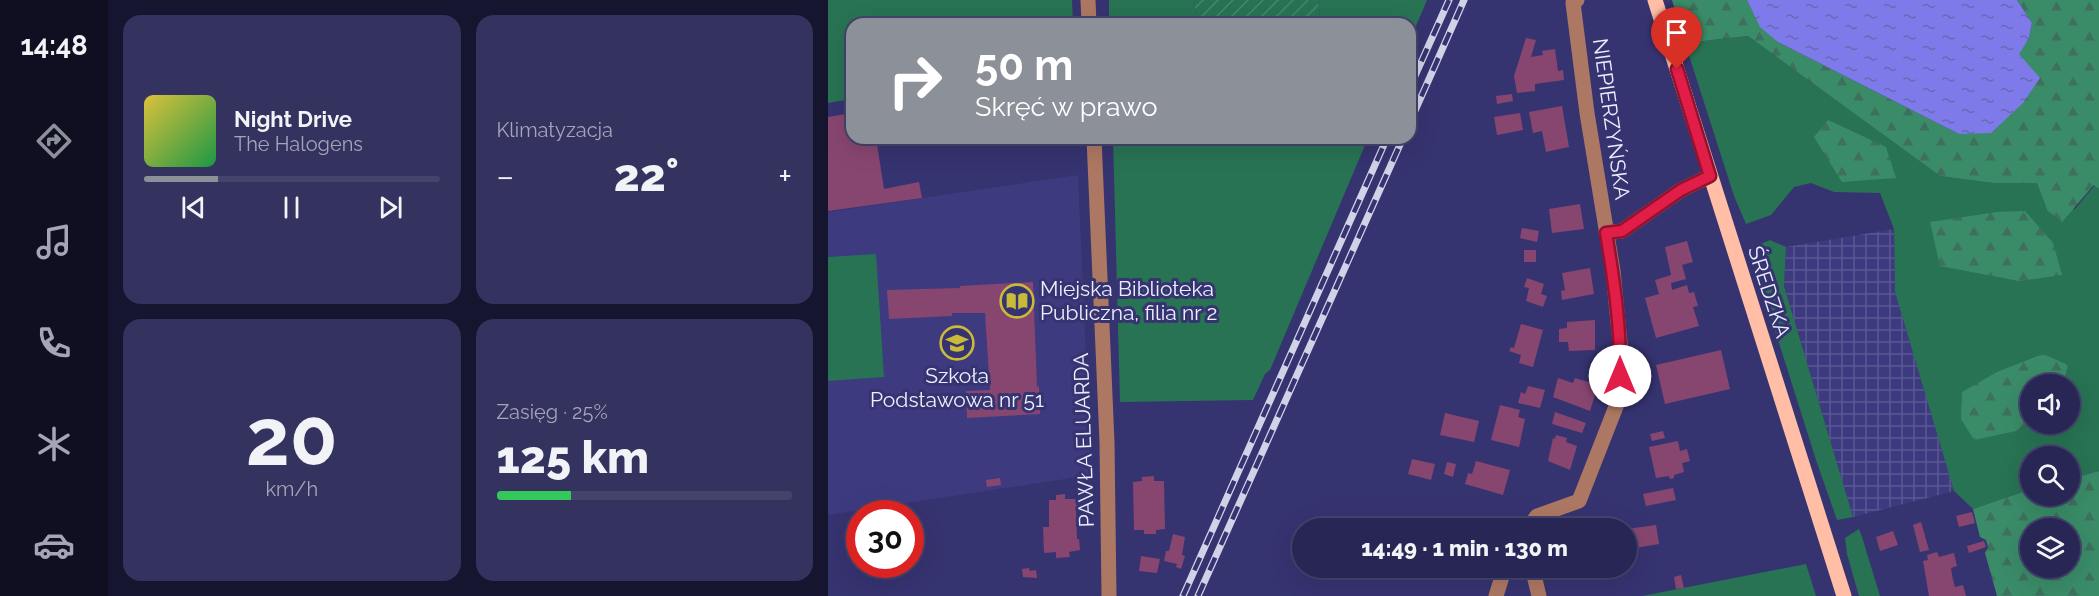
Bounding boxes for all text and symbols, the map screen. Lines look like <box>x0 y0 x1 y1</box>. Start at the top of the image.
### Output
pin <box>1651 7 1702 69</box>
icon: arrive <box>1660 16 1693 49</box>
text: 14:48 <box>20 30 88 61</box>
street label: NIEPIERZYŃSKA <box>1588 37 1635 201</box>
text: 50 m <box>975 41 1073 90</box>
icon: right <box>876 42 954 120</box>
text: Skręć w prawo <box>975 91 1158 122</box>
text: Night Drive <box>234 106 352 132</box>
text: Klimatyzacja <box>497 118 613 142</box>
icon: directions <box>33 120 75 162</box>
text: The Halogens <box>234 132 363 156</box>
text: 22° <box>614 149 679 202</box>
text: − <box>497 157 514 196</box>
text: + <box>778 157 792 196</box>
icon: previous <box>177 191 210 224</box>
icon: pause <box>275 191 308 224</box>
icon: next <box>374 191 407 224</box>
icon: music <box>33 221 75 263</box>
street label: ŚREDZKA <box>1743 243 1796 341</box>
place label: Miejska Biblioteka Publiczna, filia nr 2 <box>1040 276 1218 325</box>
library icon: Miejska Biblioteka Publiczna, filia nr 2 <box>999 283 1035 319</box>
icon: phone <box>33 322 75 364</box>
school or university icon: Szkoła Podstawowa nr 51 <box>939 325 975 361</box>
position arrow <box>1588 344 1652 408</box>
street label: PAWŁA ELUARDA <box>1068 352 1099 528</box>
place label: Szkoła Podstawowa nr 51 <box>870 363 1044 412</box>
map controls <box>2020 374 2080 578</box>
button: sound <box>2020 374 2080 434</box>
text: 20 <box>246 392 338 483</box>
text: Zasięg · 25% <box>497 400 608 424</box>
icon: climate <box>33 423 75 465</box>
text: 125 km <box>497 431 649 484</box>
button: search <box>2020 446 2080 506</box>
text: km/h <box>265 477 318 501</box>
speed limit sign: 30 <box>846 500 924 578</box>
button: layers <box>2020 518 2080 578</box>
icon: car <box>33 524 75 566</box>
text: 14:49 · 1 min · 130 m <box>1361 535 1568 561</box>

